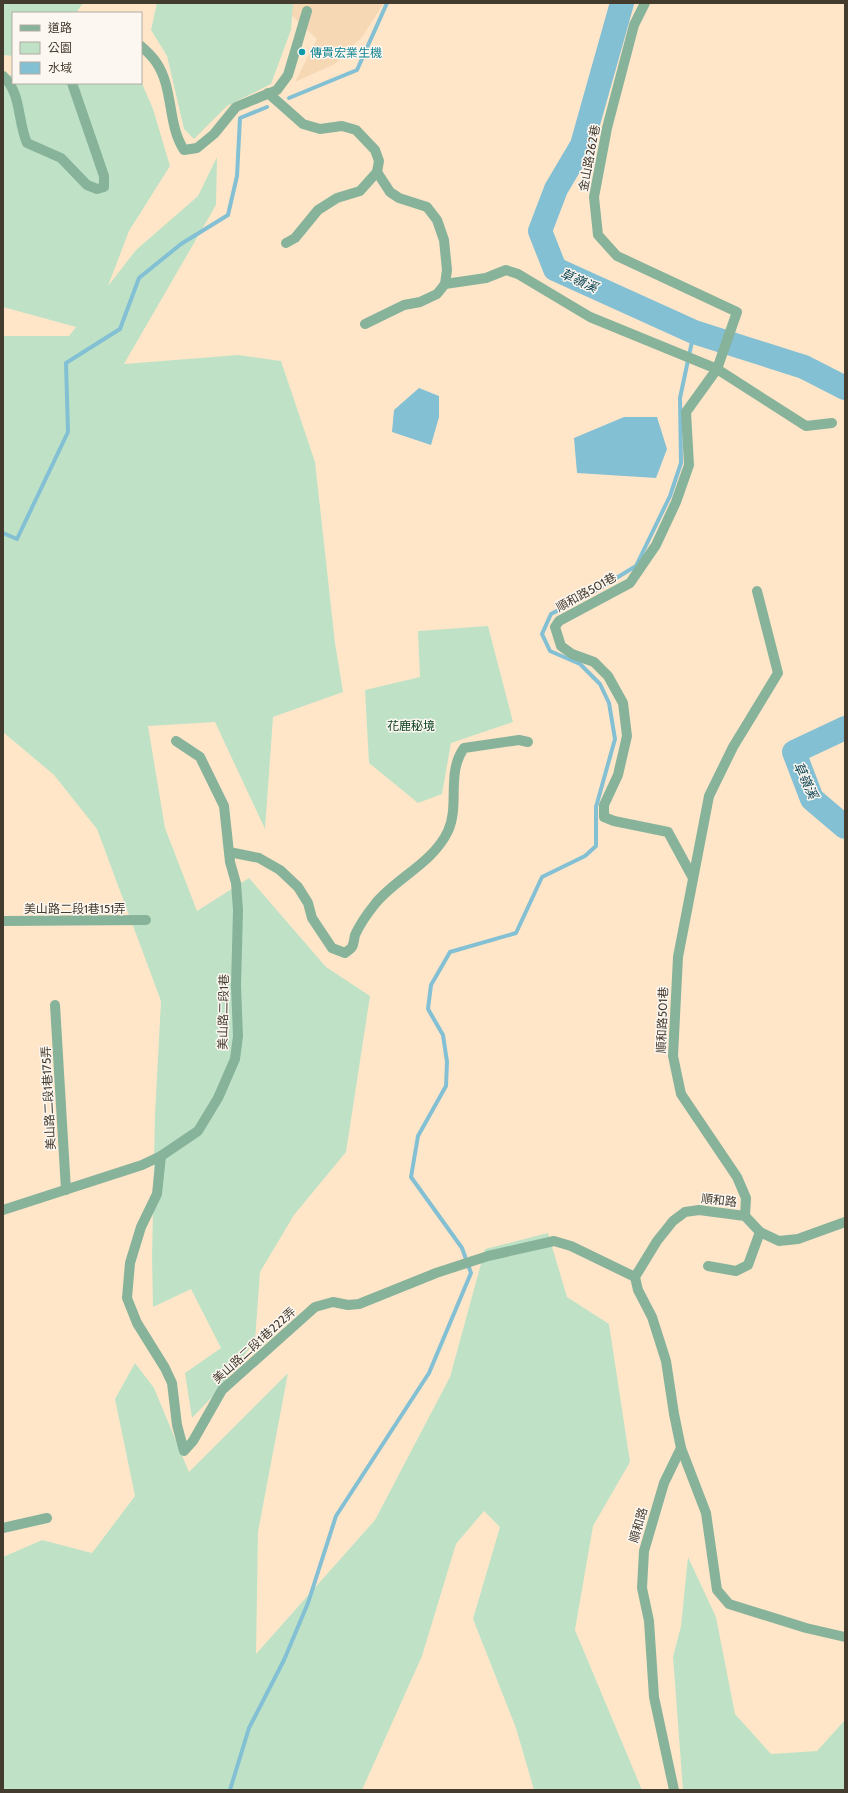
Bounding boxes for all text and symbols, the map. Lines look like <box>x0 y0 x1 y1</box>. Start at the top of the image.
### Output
legend <box>12 12 142 84</box>
text: 道路 <box>48 20 72 35</box>
text: 公園 <box>48 40 72 55</box>
place label: 傳貴宏業生機 <box>310 45 382 60</box>
marker: 傳貴宏業生機 <box>297 47 307 57</box>
text: 水域 <box>48 60 72 75</box>
street label: 金山路262巷 <box>575 123 603 193</box>
water label: 草嶺溪 <box>558 265 602 296</box>
street label: 順和路501巷 <box>553 569 619 615</box>
park label: 花鹿秘境 <box>387 718 435 733</box>
water label: 草嶺溪 <box>791 759 822 803</box>
street label: 美山路二段1巷151弄 <box>24 901 126 916</box>
street label: 美山路二段1巷 <box>215 974 231 1050</box>
street label: 順和路501巷 <box>653 986 671 1054</box>
street label: 美山路二段1巷175弄 <box>38 1045 58 1151</box>
street label: 順和路 <box>700 1191 738 1209</box>
street label: 美山路二段1巷222弄 <box>209 1304 299 1386</box>
street label: 順和路 <box>626 1506 650 1544</box>

